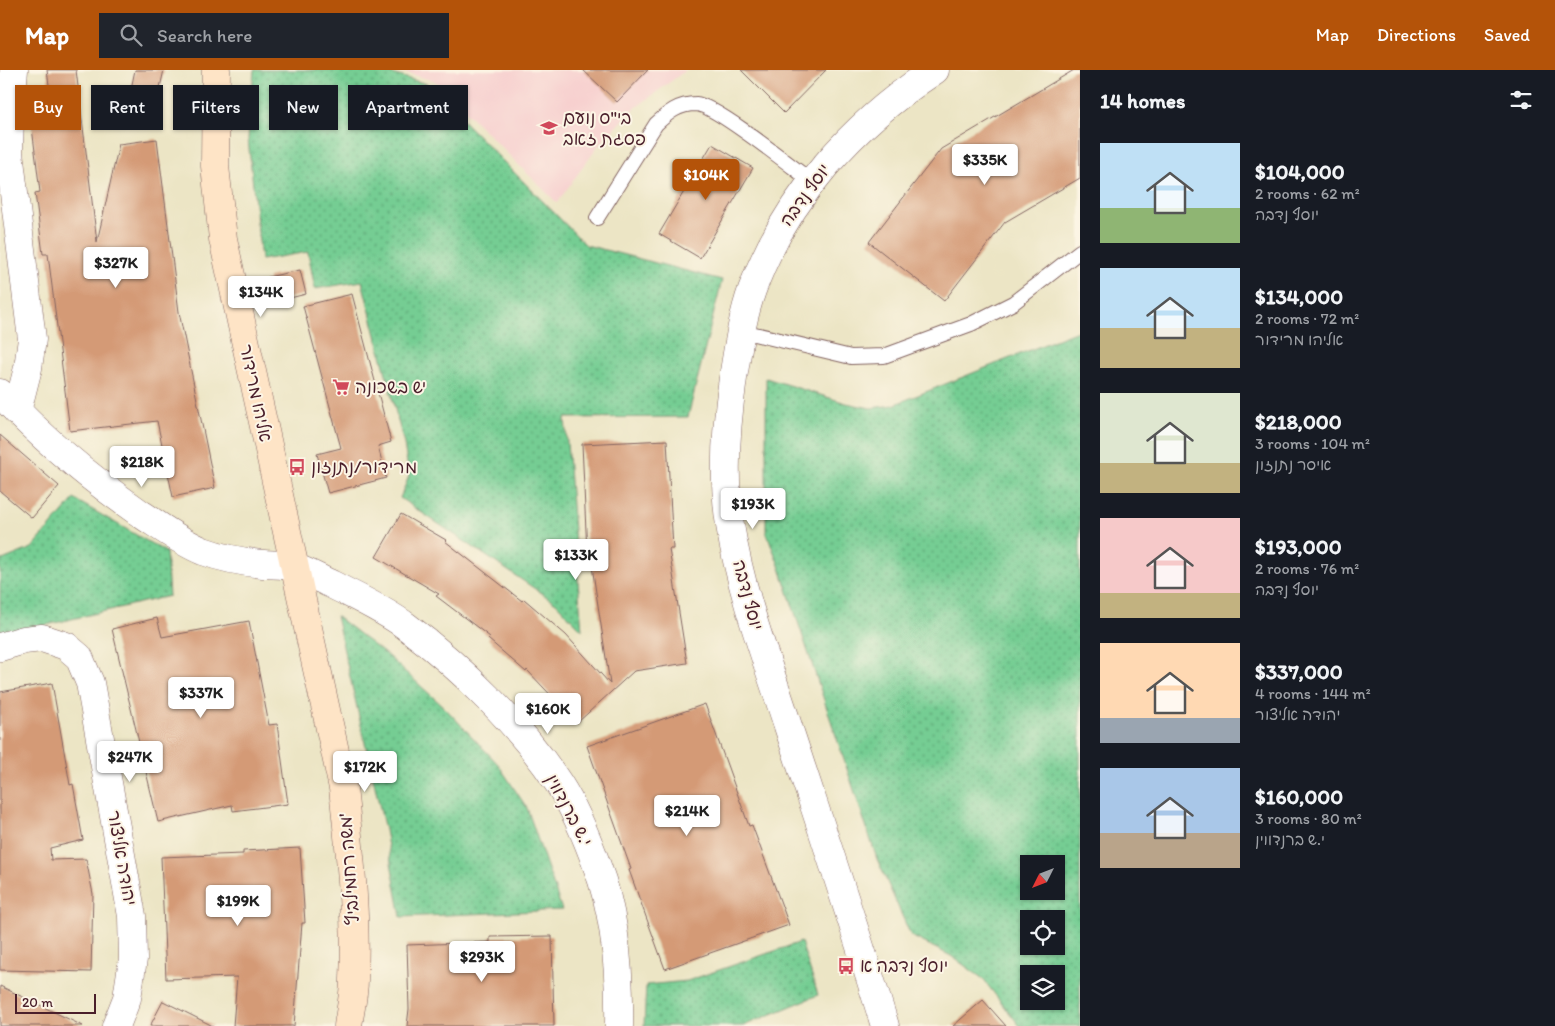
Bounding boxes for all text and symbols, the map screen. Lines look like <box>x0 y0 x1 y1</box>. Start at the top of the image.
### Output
search box <box>99 13 449 58</box>
text: Map <box>25 21 69 50</box>
icon: search <box>117 21 145 49</box>
text: Search here <box>157 24 252 47</box>
text: Map <box>1316 24 1349 46</box>
text: Directions <box>1377 24 1456 46</box>
text: Saved <box>1484 24 1530 46</box>
chip: Buy <box>15 85 81 130</box>
chip: Rent <box>91 85 163 130</box>
chip: Filters <box>173 85 259 130</box>
chip: New <box>269 85 338 130</box>
chip: Apartment <box>348 85 468 130</box>
icon: filters <box>1507 86 1535 114</box>
text: 14 homes <box>1100 88 1185 113</box>
place label: בי"ס נועם פסגת זאב <box>563 107 646 150</box>
school or university icon: בי"ס נועם פסגת זאב <box>539 118 559 138</box>
pin: $335K <box>950 144 1020 186</box>
text: $335K <box>963 150 1007 169</box>
pin: $104K <box>671 158 741 201</box>
street label: יוסף נדבה <box>775 159 835 231</box>
text: $104,000 <box>1255 159 1345 184</box>
icon: home <box>1140 163 1200 223</box>
text: $104K <box>683 165 729 184</box>
text: 2 rooms · 62 m² <box>1255 184 1360 203</box>
text: יוסף נדבה <box>1255 205 1319 224</box>
pin: $327K <box>81 246 151 289</box>
text: $327K <box>94 253 138 272</box>
pin: $134K <box>226 276 296 318</box>
text: $134K <box>239 282 283 301</box>
text: $134,000 <box>1255 284 1343 309</box>
icon: home <box>1140 288 1200 348</box>
text: 2 rooms · 72 m² <box>1255 309 1359 328</box>
text: אליהו מרידור <box>1255 330 1343 349</box>
street label: אליהו מרידור <box>235 342 277 444</box>
place label: יש בשכונה <box>355 376 426 398</box>
supermarket icon: יש בשכונה <box>331 377 351 397</box>
text: $218,000 <box>1255 409 1342 434</box>
icon: home <box>1140 413 1200 473</box>
text: 3 rooms · 104 m² <box>1255 434 1370 453</box>
pin: $218K <box>107 446 177 488</box>
text: $218K <box>121 452 163 471</box>
text: איסר נתנזון <box>1255 455 1332 474</box>
place label: מרידור/נתנזון <box>311 456 417 478</box>
bus stop icon: מרידור/נתנזון <box>287 457 307 477</box>
pin: $193K <box>718 488 788 530</box>
text: $193K <box>732 494 774 513</box>
text: $193,000 <box>1255 534 1342 559</box>
pin: $133K <box>541 538 611 581</box>
icon: home <box>1140 538 1200 598</box>
text: $133K <box>554 545 598 564</box>
street label: יוסף נדבה <box>728 557 768 633</box>
text: 2 rooms · 76 m² <box>1255 559 1359 578</box>
text: יוסף נדבה <box>1255 580 1319 599</box>
text: $337,000 <box>1255 659 1343 684</box>
icon: home <box>1140 663 1200 723</box>
pin: $337K <box>166 676 236 719</box>
text: $337K <box>179 683 223 702</box>
text: 4 rooms · 144 m² <box>1255 684 1371 703</box>
pin: $160K <box>513 692 583 735</box>
text: $160K <box>526 699 570 718</box>
text: יהודה אליצור <box>1255 705 1340 724</box>
pin: $247K <box>95 740 165 783</box>
text: $247K <box>108 747 152 766</box>
pin: $172K <box>330 750 400 793</box>
text: $172K <box>344 757 386 776</box>
street label: י.ש ברנדווין <box>541 770 597 850</box>
text: $160,000 <box>1255 784 1343 809</box>
icon: home <box>1140 788 1200 848</box>
pin: $214K <box>652 794 722 837</box>
text: $214K <box>665 801 709 820</box>
street label: יהודה אליצור <box>103 809 141 907</box>
text: 3 rooms · 80 m² <box>1255 809 1362 828</box>
street label: משה רחמילביץ' <box>334 813 364 925</box>
text: י.ש ברנדווין <box>1255 830 1325 849</box>
north arrow <box>1020 855 1065 900</box>
map controls <box>1020 855 1065 1010</box>
pin: $199K <box>203 884 273 927</box>
text: $199K <box>217 891 259 910</box>
button: locate <box>1020 910 1065 955</box>
pin: $293K <box>447 940 517 983</box>
text: $293K <box>460 947 504 966</box>
place label: יוסף נדבה א <box>860 955 948 977</box>
bus stop icon: יוסף נדבה א <box>836 956 856 976</box>
button: layers <box>1020 965 1065 1010</box>
scale bar <box>15 991 96 1014</box>
text: 20 m <box>22 994 53 1011</box>

